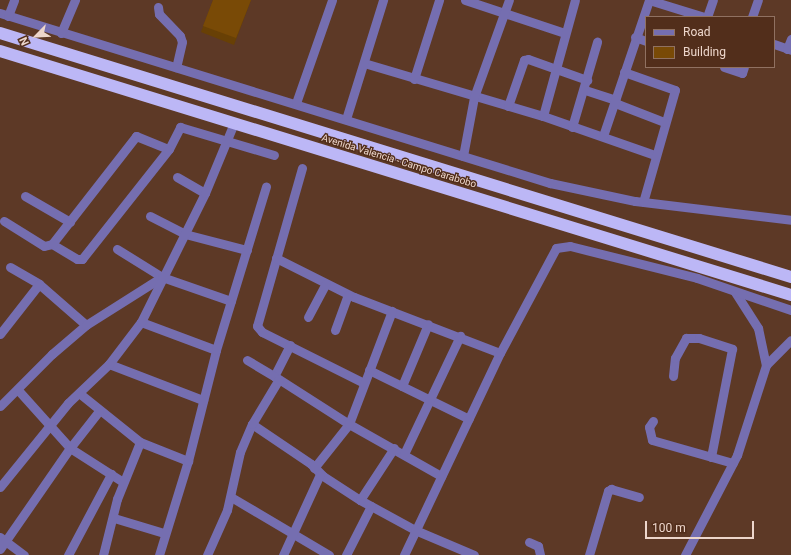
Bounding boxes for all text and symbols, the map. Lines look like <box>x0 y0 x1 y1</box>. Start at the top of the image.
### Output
north arrow <box>16 16 56 56</box>
legend <box>645 16 775 68</box>
text: Road <box>683 25 711 39</box>
text: N <box>17 35 32 47</box>
text: Building <box>683 45 726 59</box>
street label: Avenida Valencia - Campo Carabobo <box>320 132 478 190</box>
scale bar <box>647 513 756 539</box>
text: 100 m <box>652 521 686 535</box>

